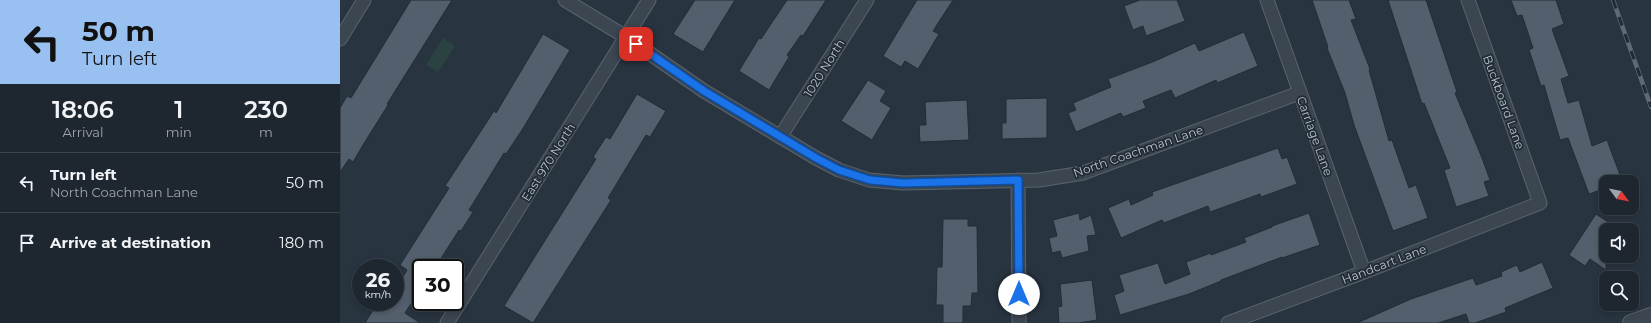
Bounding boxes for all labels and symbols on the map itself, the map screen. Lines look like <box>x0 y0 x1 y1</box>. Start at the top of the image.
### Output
pin <box>619 27 653 61</box>
street label: 1020 North <box>800 36 848 100</box>
street label: Buckboard Lane <box>1480 53 1528 151</box>
street label: Carriage Lane <box>1294 94 1336 178</box>
street label: East 970 North <box>518 120 578 204</box>
street label: North Coachman Lane <box>1071 122 1205 180</box>
north arrow <box>1599 175 1639 215</box>
street label: Handcart Lane <box>1340 241 1428 287</box>
speed limit sign: 30 <box>412 259 464 311</box>
position arrow <box>998 273 1040 315</box>

